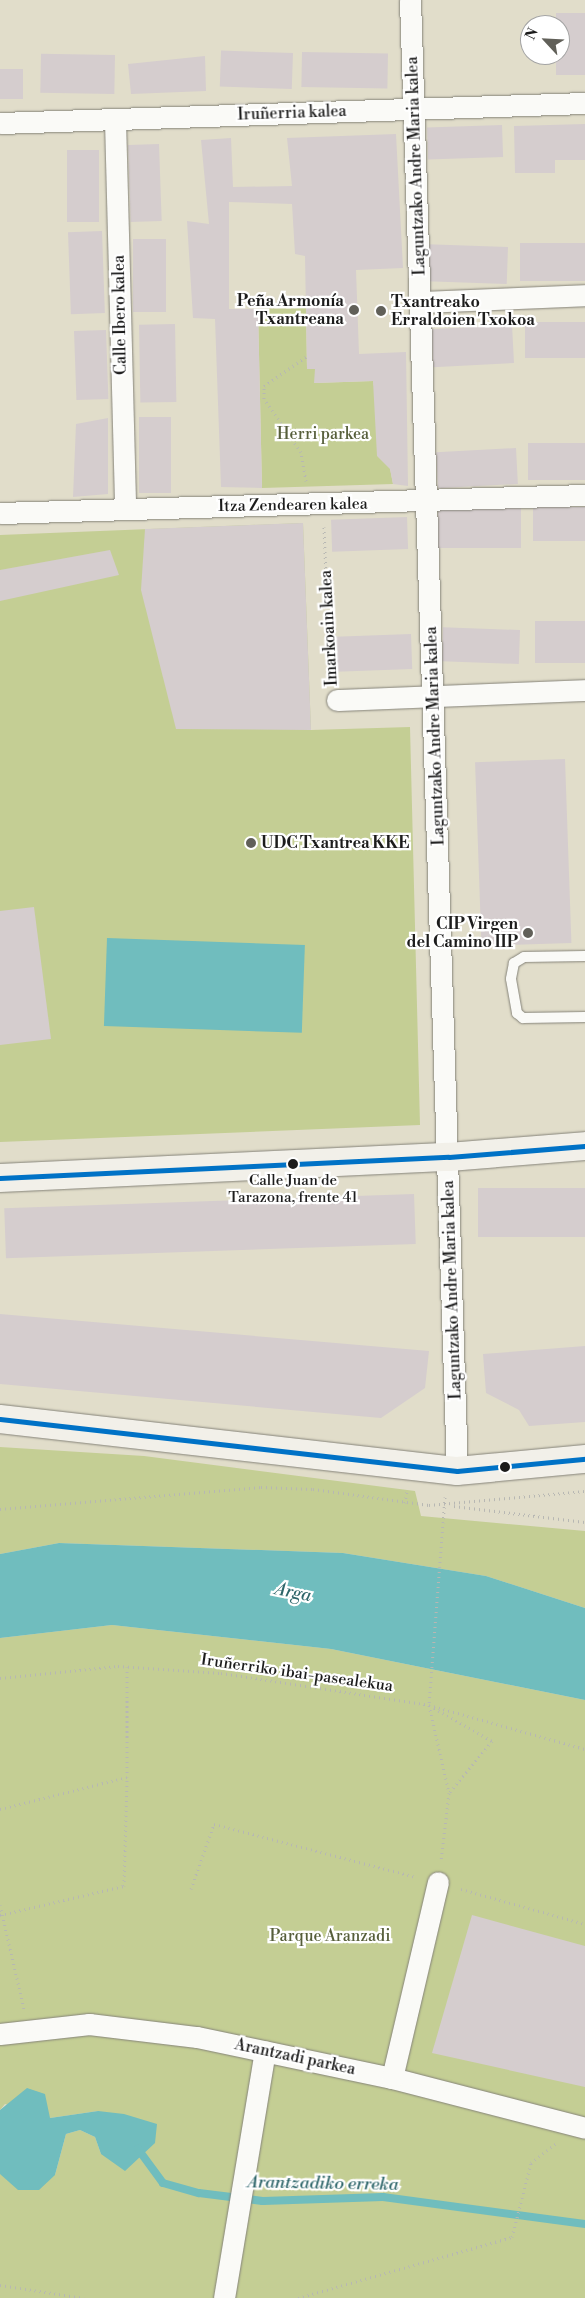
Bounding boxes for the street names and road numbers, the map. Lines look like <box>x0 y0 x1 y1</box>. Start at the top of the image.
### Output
street label: Laguntzako Andre Maria kalea <box>403 56 429 276</box>
street label: Iruñerria kalea <box>237 102 347 124</box>
street label: Calle Ibero kalea <box>109 255 131 375</box>
street label: Itza Zendearen kalea <box>218 494 368 516</box>
street label: Imarkoain kalea <box>316 570 342 686</box>
street label: Laguntzako Andre Maria kalea <box>422 626 448 846</box>
street label: Laguntzako Andre Maria kalea <box>439 1180 465 1400</box>
street label: Iruñerriko ibai-pasealekua <box>200 1650 394 1696</box>
street label: Arantzadi parkea <box>233 2035 357 2079</box>

